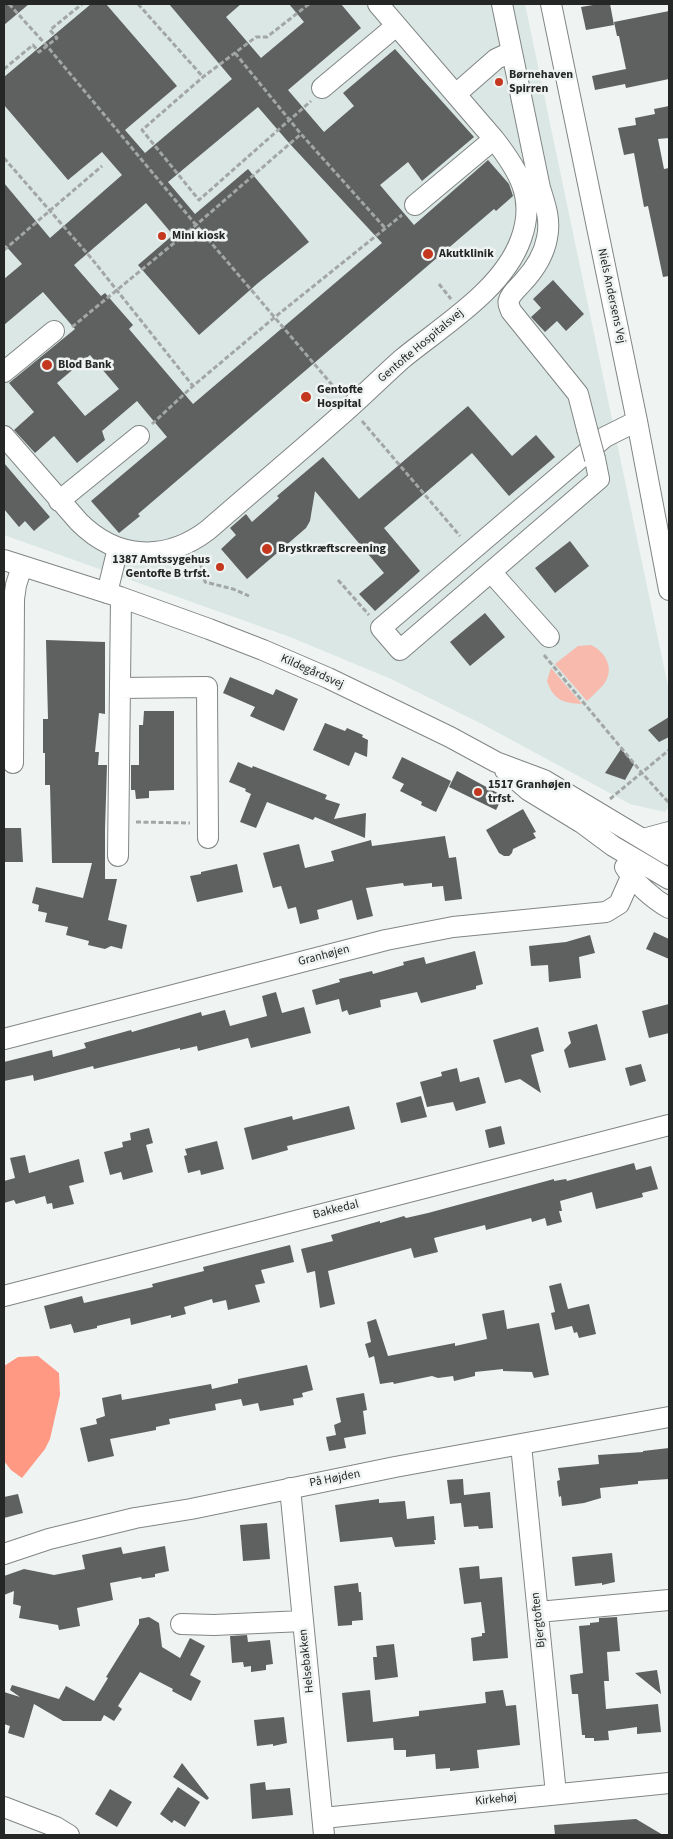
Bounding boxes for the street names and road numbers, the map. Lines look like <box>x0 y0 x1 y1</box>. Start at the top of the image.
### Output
street label: Niels Andersens Vej <box>594 247 628 345</box>
street label: Gentofte Hospitalsvej <box>375 306 467 386</box>
street label: Kildegårdsvej <box>278 652 346 692</box>
street label: Granhøjen <box>297 942 351 970</box>
street label: Bakkedal <box>312 1197 360 1223</box>
street label: På Højden <box>308 1467 362 1491</box>
street label: Bjergtoften <box>529 1591 549 1649</box>
street label: Helsebakken <box>296 1628 318 1694</box>
street label: Kirkehøj <box>474 1791 518 1809</box>

